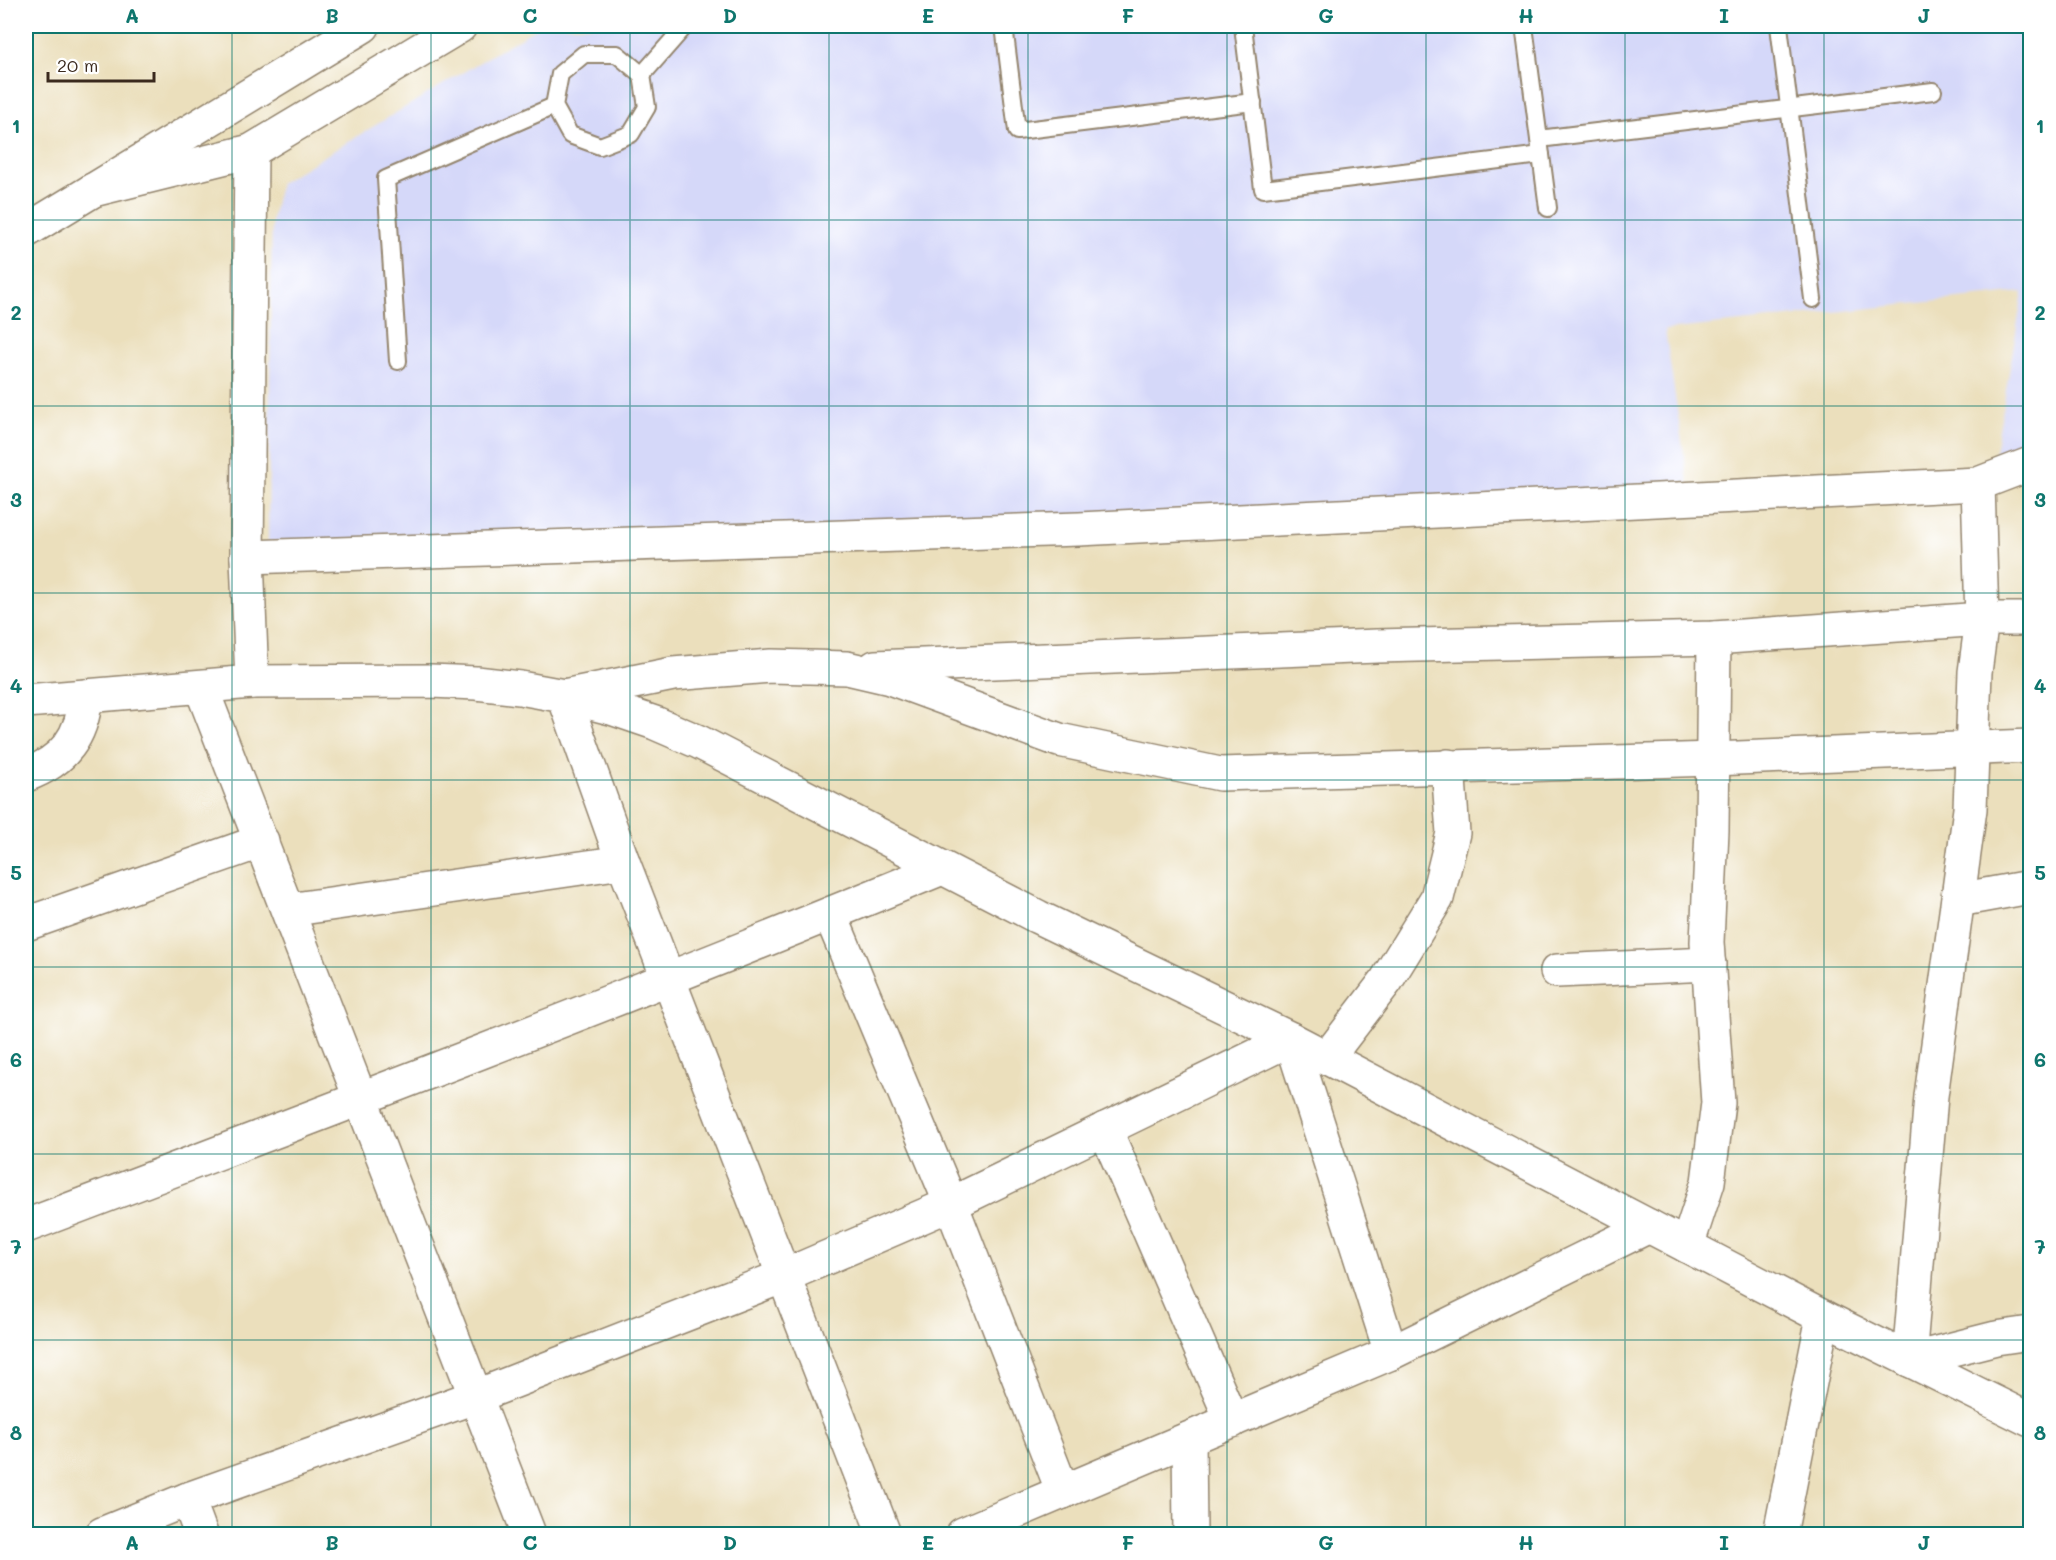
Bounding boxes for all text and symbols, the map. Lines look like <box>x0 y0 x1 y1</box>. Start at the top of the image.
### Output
text: A <box>125 2 139 28</box>
text: B <box>325 2 339 28</box>
text: C <box>523 2 538 28</box>
text: D <box>723 2 737 28</box>
text: E <box>922 2 934 28</box>
text: F <box>1122 2 1135 28</box>
text: G <box>1318 2 1334 28</box>
text: H <box>1518 2 1534 28</box>
text: I <box>1719 2 1729 28</box>
text: J <box>1917 2 1931 28</box>
scale bar <box>48 45 154 83</box>
text: 20 m <box>57 53 98 77</box>
text: 1 <box>12 112 20 138</box>
text: 1 <box>2036 112 2044 138</box>
text: 2 <box>10 299 22 325</box>
text: 2 <box>2034 299 2046 325</box>
text: 3 <box>10 486 22 512</box>
text: 3 <box>2034 486 2046 512</box>
text: 4 <box>10 672 23 698</box>
text: 4 <box>2034 672 2047 698</box>
text: 5 <box>10 859 22 885</box>
text: 5 <box>2034 859 2046 885</box>
text: 6 <box>10 1046 22 1072</box>
text: 6 <box>2034 1046 2046 1072</box>
text: 7 <box>10 1233 22 1259</box>
text: 7 <box>2034 1233 2046 1259</box>
text: 8 <box>10 1419 22 1445</box>
text: 8 <box>2034 1419 2046 1445</box>
text: A <box>125 1529 139 1555</box>
text: B <box>325 1529 339 1555</box>
text: C <box>523 1529 538 1555</box>
text: D <box>723 1529 737 1555</box>
text: E <box>922 1529 934 1555</box>
text: F <box>1122 1529 1135 1555</box>
text: G <box>1318 1529 1334 1555</box>
text: H <box>1518 1529 1534 1555</box>
text: I <box>1719 1529 1729 1555</box>
text: J <box>1917 1529 1931 1555</box>

